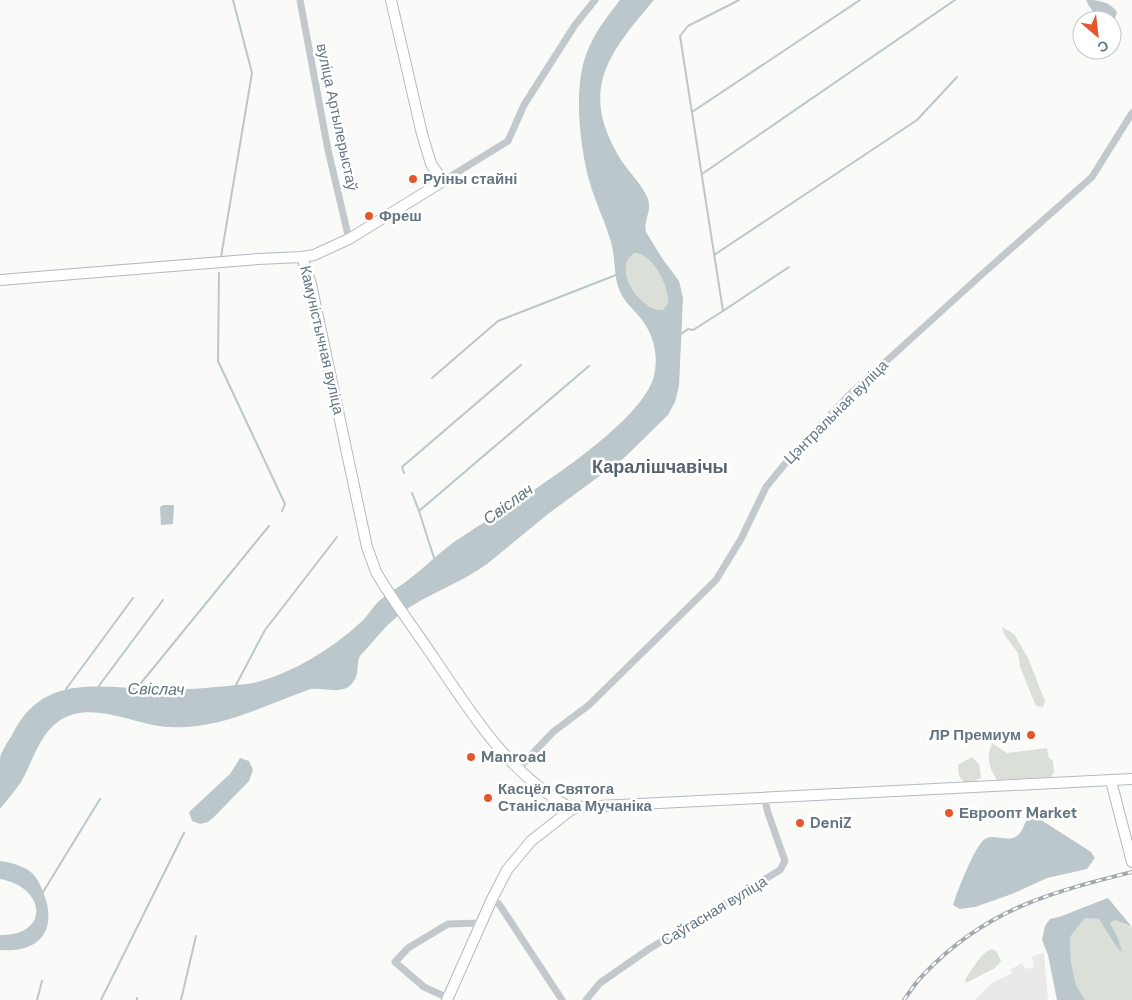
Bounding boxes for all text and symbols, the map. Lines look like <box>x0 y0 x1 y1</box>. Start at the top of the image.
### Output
north arrow <box>1072 10 1122 60</box>
text: С <box>1094 36 1112 57</box>
street label: вуліца Артылерыстаў <box>312 42 362 193</box>
place label: Руіны стайні <box>423 169 517 189</box>
marker: Руіны стайні <box>407 173 419 185</box>
place label: Фреш <box>379 206 422 226</box>
marker: Фреш <box>363 210 375 222</box>
street label: Камуністычная вуліца <box>295 264 349 417</box>
street label: Цэнтральная вуліца <box>780 355 893 468</box>
district label: Каралішчавічы <box>592 455 728 479</box>
water label: Свіслач <box>479 479 537 529</box>
water label: Свіслач <box>128 678 184 700</box>
place label: ЛР Премиум <box>929 725 1021 745</box>
marker: ЛР Премиум <box>1025 729 1037 741</box>
place label: Manroad <box>481 747 546 767</box>
marker: Manroad <box>465 751 477 763</box>
place label: Касцёл Святога Станіслава Мучаніка <box>498 779 652 816</box>
marker: Касцёл Святога Станіслава Мучаніка <box>482 792 494 804</box>
place label: Евроопт Market <box>959 803 1077 823</box>
marker: Евроопт Market <box>943 807 955 819</box>
place label: DeniZ <box>810 813 852 833</box>
marker: DeniZ <box>794 817 806 829</box>
street label: Саўгасная вуліца <box>657 871 771 951</box>

